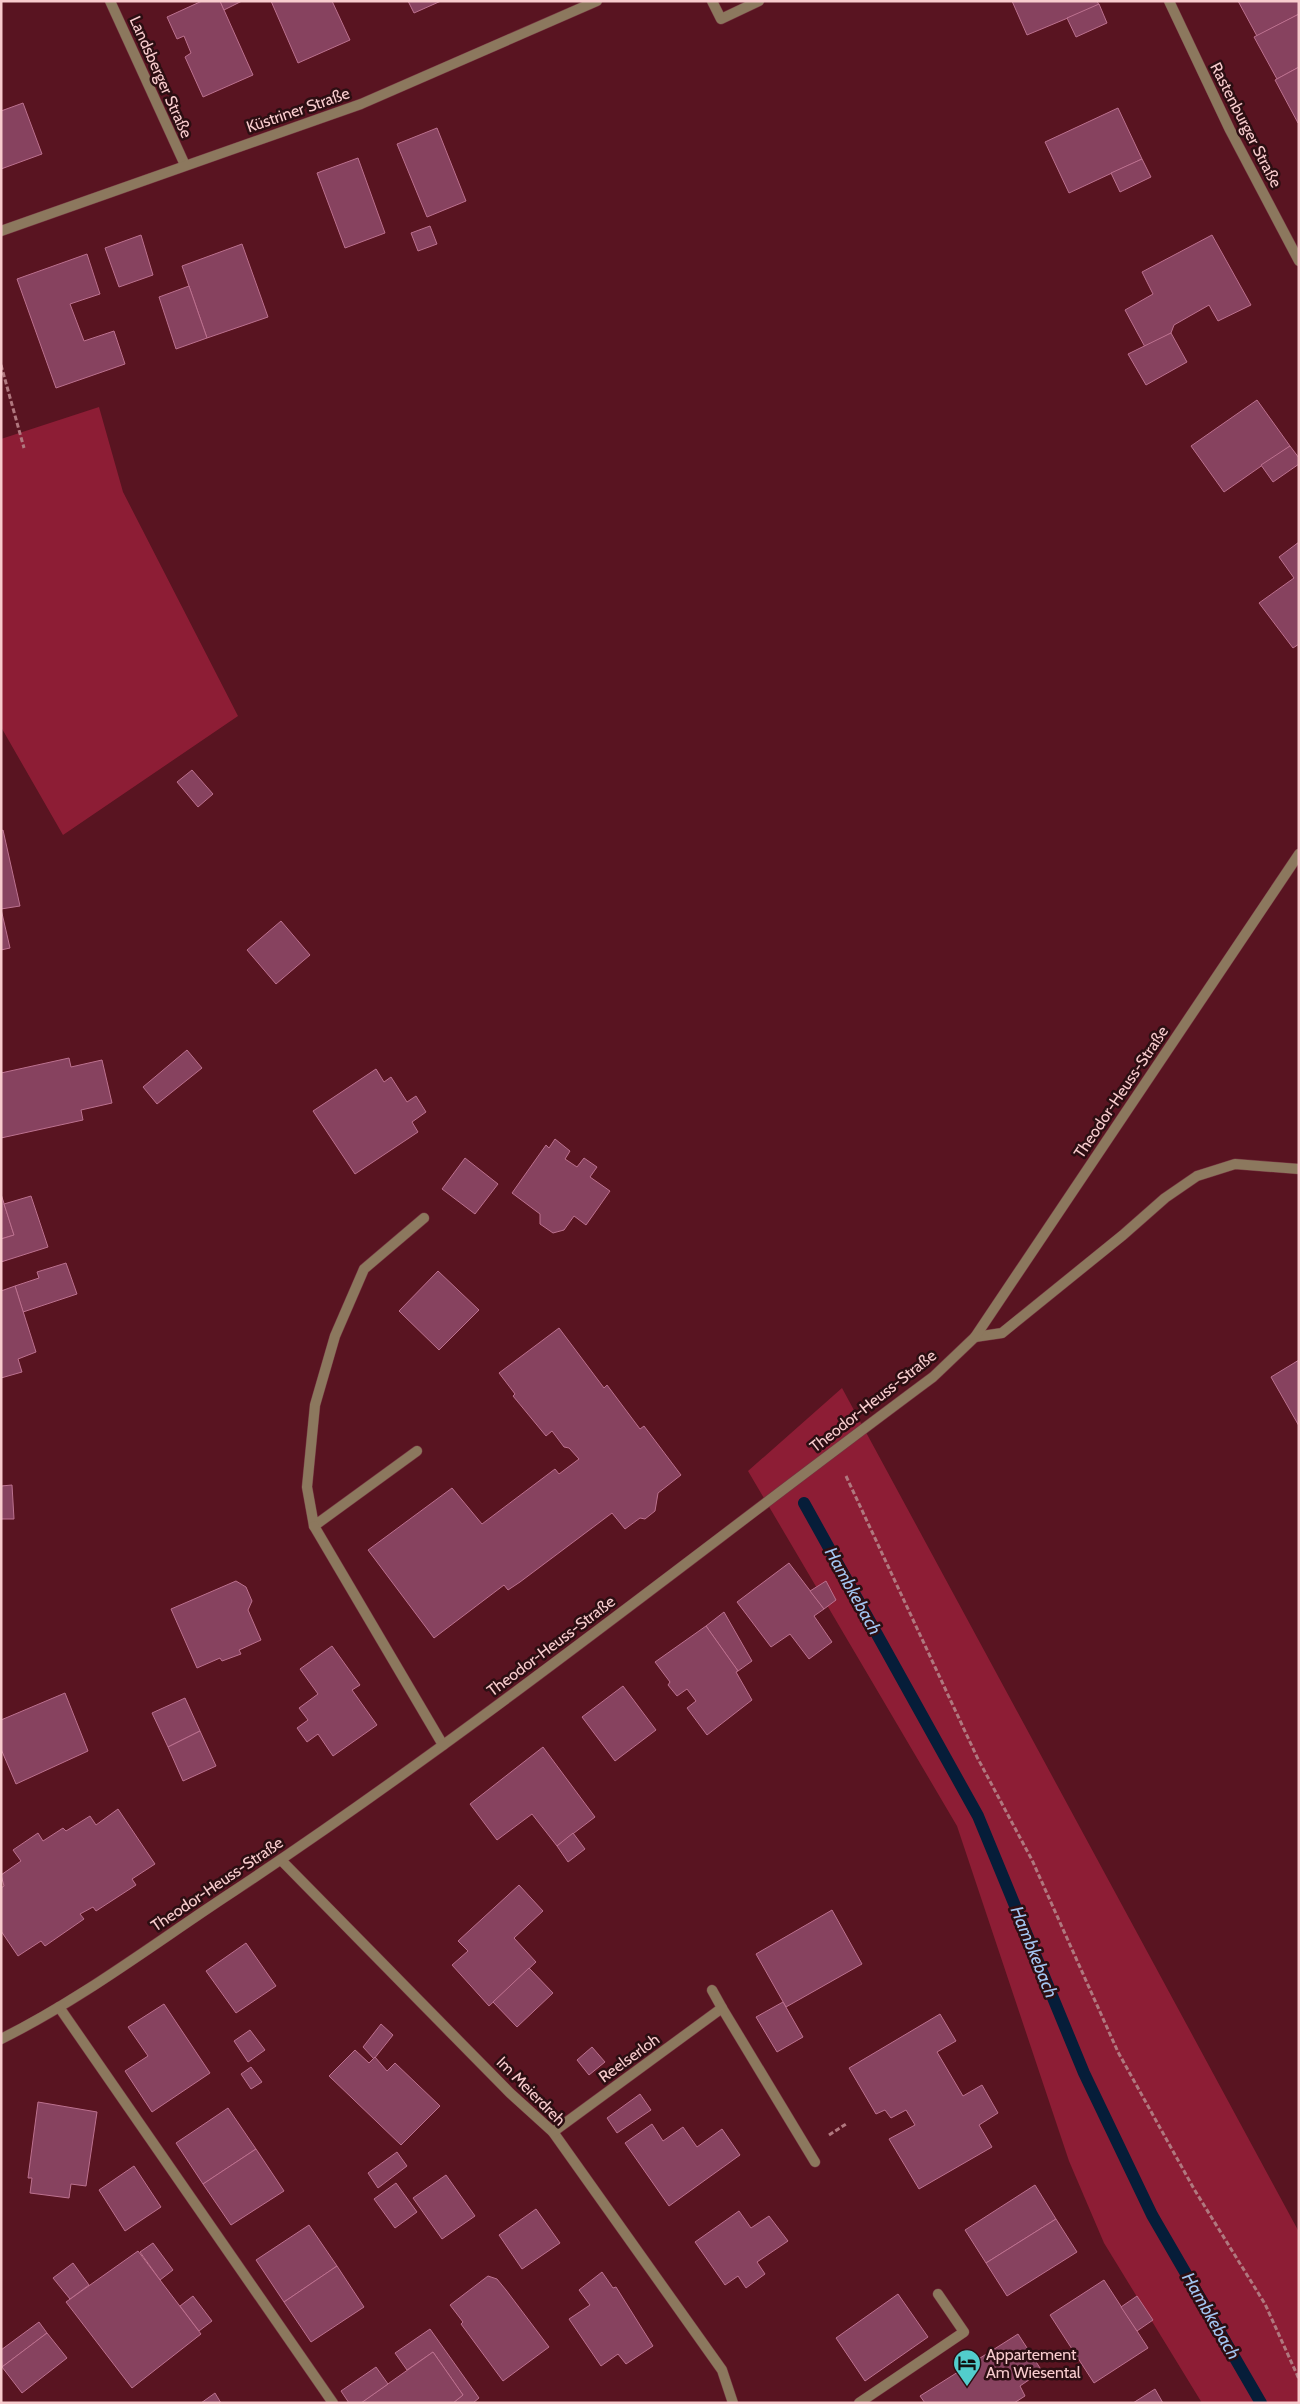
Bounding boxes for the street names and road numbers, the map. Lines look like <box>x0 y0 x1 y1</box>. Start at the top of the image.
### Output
street label: Landsberger Straße <box>126 13 196 141</box>
street label: Rastenburger Straße <box>1206 59 1286 191</box>
street label: Küstriner Straße <box>244 83 352 137</box>
street label: Theodor-Heuss-Straße <box>1070 1022 1172 1162</box>
street label: Theodor-Heuss-Straße <box>806 1346 940 1456</box>
street label: Theodor-Heuss-Straße <box>483 1592 619 1700</box>
street label: Theodor-Heuss-Straße <box>147 1833 287 1935</box>
street label: Reelserloh <box>595 2030 663 2086</box>
street label: Im Meierdreh <box>493 2053 569 2129</box>

